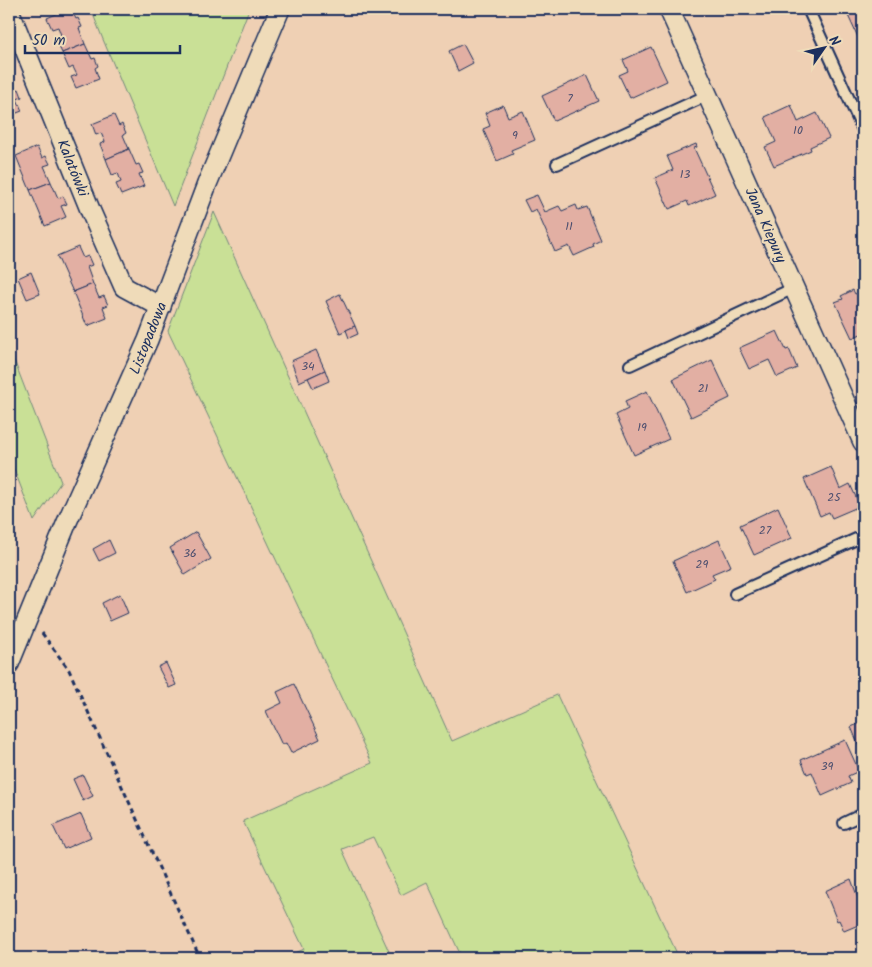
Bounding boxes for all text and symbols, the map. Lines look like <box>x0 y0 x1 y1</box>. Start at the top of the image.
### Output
scale bar <box>25 22 180 54</box>
north arrow <box>800 22 850 72</box>
text: 50 m <box>32 29 66 53</box>
text: N <box>822 31 846 51</box>
house number: 7 <box>567 89 573 108</box>
house number: 10 <box>793 121 803 140</box>
house number: 9 <box>512 126 518 145</box>
street label: Kalatówki <box>50 136 95 202</box>
house number: 13 <box>680 165 690 184</box>
street label: Jana Kiepury <box>738 184 793 268</box>
house number: 11 <box>565 217 573 236</box>
street label: Listopadowa <box>123 298 174 378</box>
house number: 34 <box>301 357 315 376</box>
house number: 21 <box>698 379 709 398</box>
house number: 19 <box>637 418 647 437</box>
house number: 25 <box>827 488 842 507</box>
house number: 27 <box>759 521 772 540</box>
house number: 36 <box>183 544 197 563</box>
house number: 29 <box>696 555 709 574</box>
house number: 39 <box>821 757 833 776</box>

